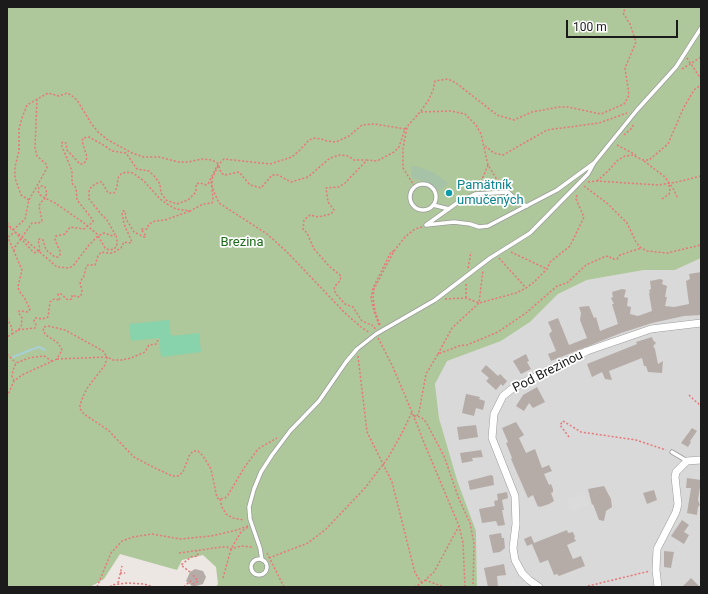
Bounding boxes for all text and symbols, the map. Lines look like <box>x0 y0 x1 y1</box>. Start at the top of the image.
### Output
scale bar <box>568 12 680 38</box>
text: 100 m <box>573 20 607 34</box>
place label: Pamätník umučených <box>457 178 524 209</box>
marker: Pamätník umučených <box>444 188 454 198</box>
park label: Brezina <box>220 235 264 251</box>
street label: Pod Brezinou <box>510 348 586 396</box>

